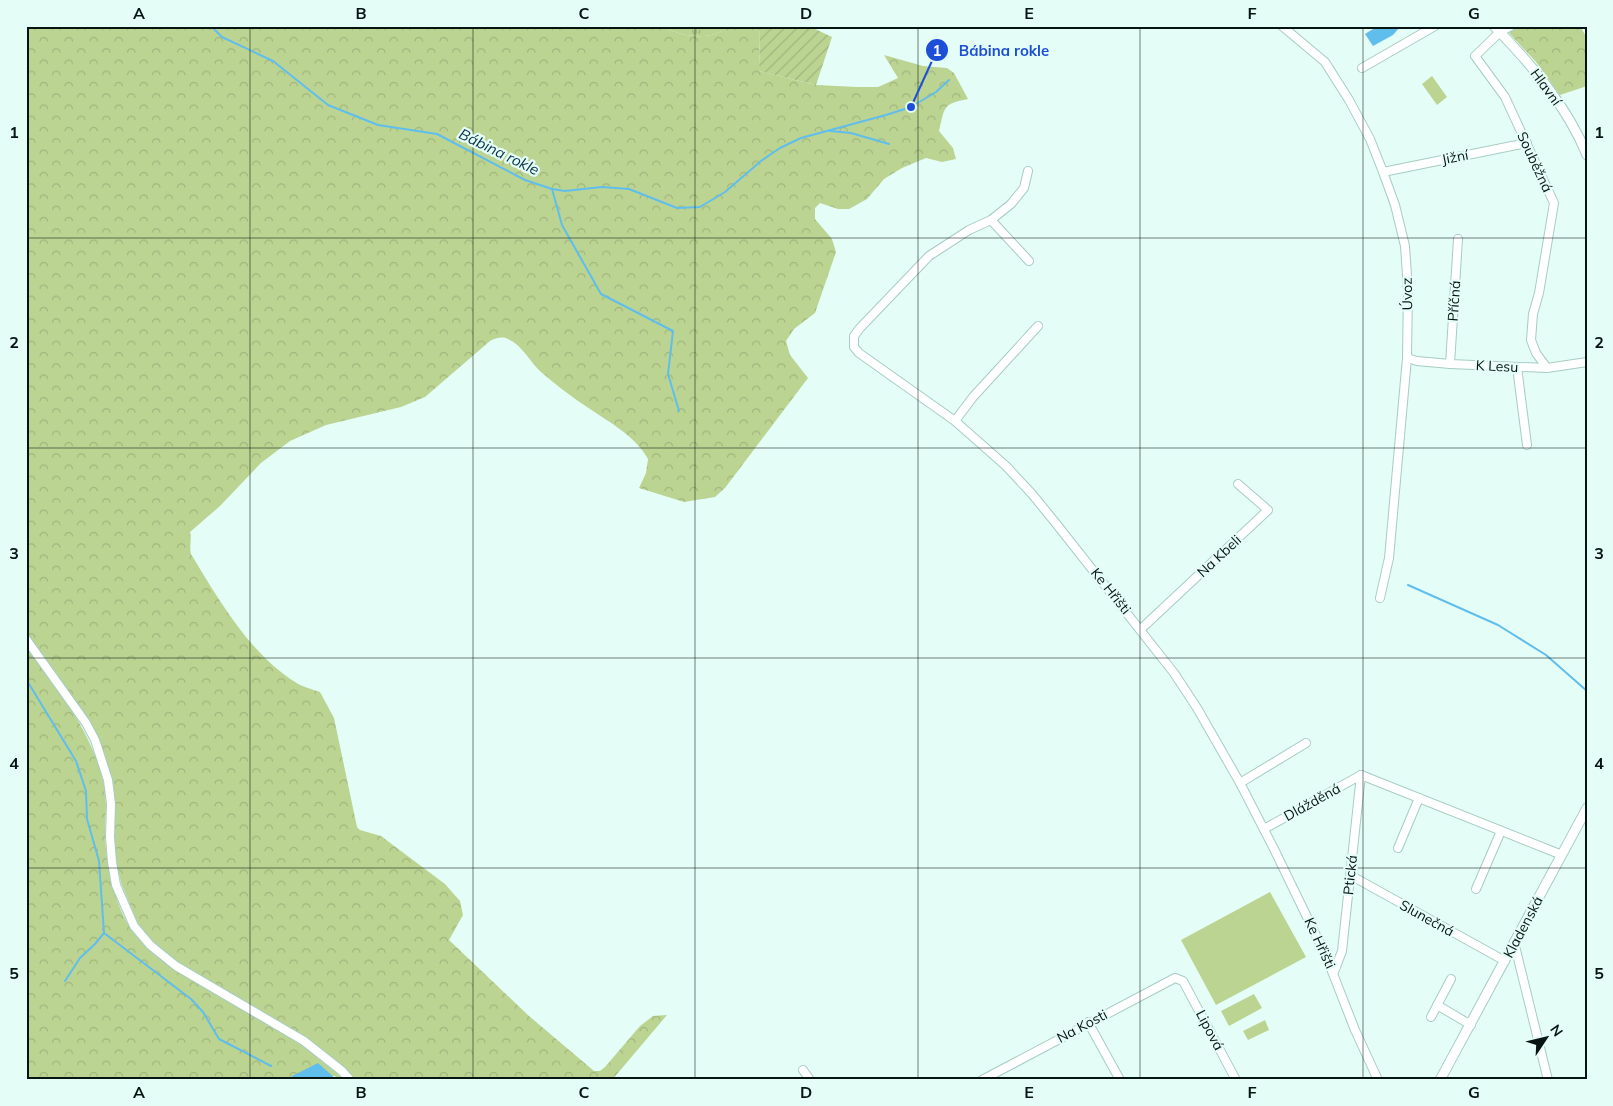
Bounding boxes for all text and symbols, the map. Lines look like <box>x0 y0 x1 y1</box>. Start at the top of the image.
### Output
text: A <box>133 3 145 23</box>
text: B <box>355 3 367 23</box>
text: C <box>579 3 590 23</box>
text: D <box>800 3 812 23</box>
text: E <box>1024 3 1034 23</box>
text: F <box>1247 3 1257 23</box>
text: G <box>1468 3 1480 23</box>
callout: Bábina rokle <box>924 35 1060 65</box>
text: 1 <box>932 41 942 60</box>
text: Bábina rokle <box>959 41 1049 60</box>
street label: Hlavní <box>1527 65 1566 110</box>
text: 1 <box>9 122 19 142</box>
text: 1 <box>1594 122 1604 142</box>
water label: Bábina rokle <box>456 124 542 179</box>
street label: Souběžná <box>1513 129 1557 195</box>
street label: Jižní <box>1440 145 1470 168</box>
street label: Úvoz <box>1398 277 1416 311</box>
street label: Příčná <box>1444 280 1464 322</box>
text: 2 <box>9 332 19 352</box>
text: 2 <box>1594 332 1604 352</box>
street label: K Lesu <box>1475 356 1519 376</box>
street label: Na Kbeli <box>1193 531 1245 581</box>
text: 3 <box>9 543 19 563</box>
text: 3 <box>1594 543 1604 563</box>
street label: Ke Hřišti <box>1087 564 1135 618</box>
text: 4 <box>9 753 19 773</box>
text: 4 <box>1594 753 1604 773</box>
street label: Dlážděná <box>1281 779 1343 825</box>
street label: Ptická <box>1339 854 1361 896</box>
street label: Kladenská <box>1499 893 1547 961</box>
street label: Slunečná <box>1397 896 1457 940</box>
street label: Ke Hřišti <box>1300 915 1340 971</box>
text: 5 <box>9 963 19 983</box>
text: 5 <box>1594 963 1604 983</box>
street label: Na Kosti <box>1054 1005 1110 1047</box>
street label: Lipová <box>1192 1007 1228 1053</box>
north arrow <box>1520 1014 1570 1064</box>
text: N <box>1546 1021 1567 1040</box>
text: A <box>133 1082 145 1102</box>
text: B <box>355 1082 367 1102</box>
text: C <box>579 1082 590 1102</box>
text: D <box>800 1082 812 1102</box>
text: E <box>1024 1082 1034 1102</box>
text: F <box>1247 1082 1257 1102</box>
text: G <box>1468 1082 1480 1102</box>

